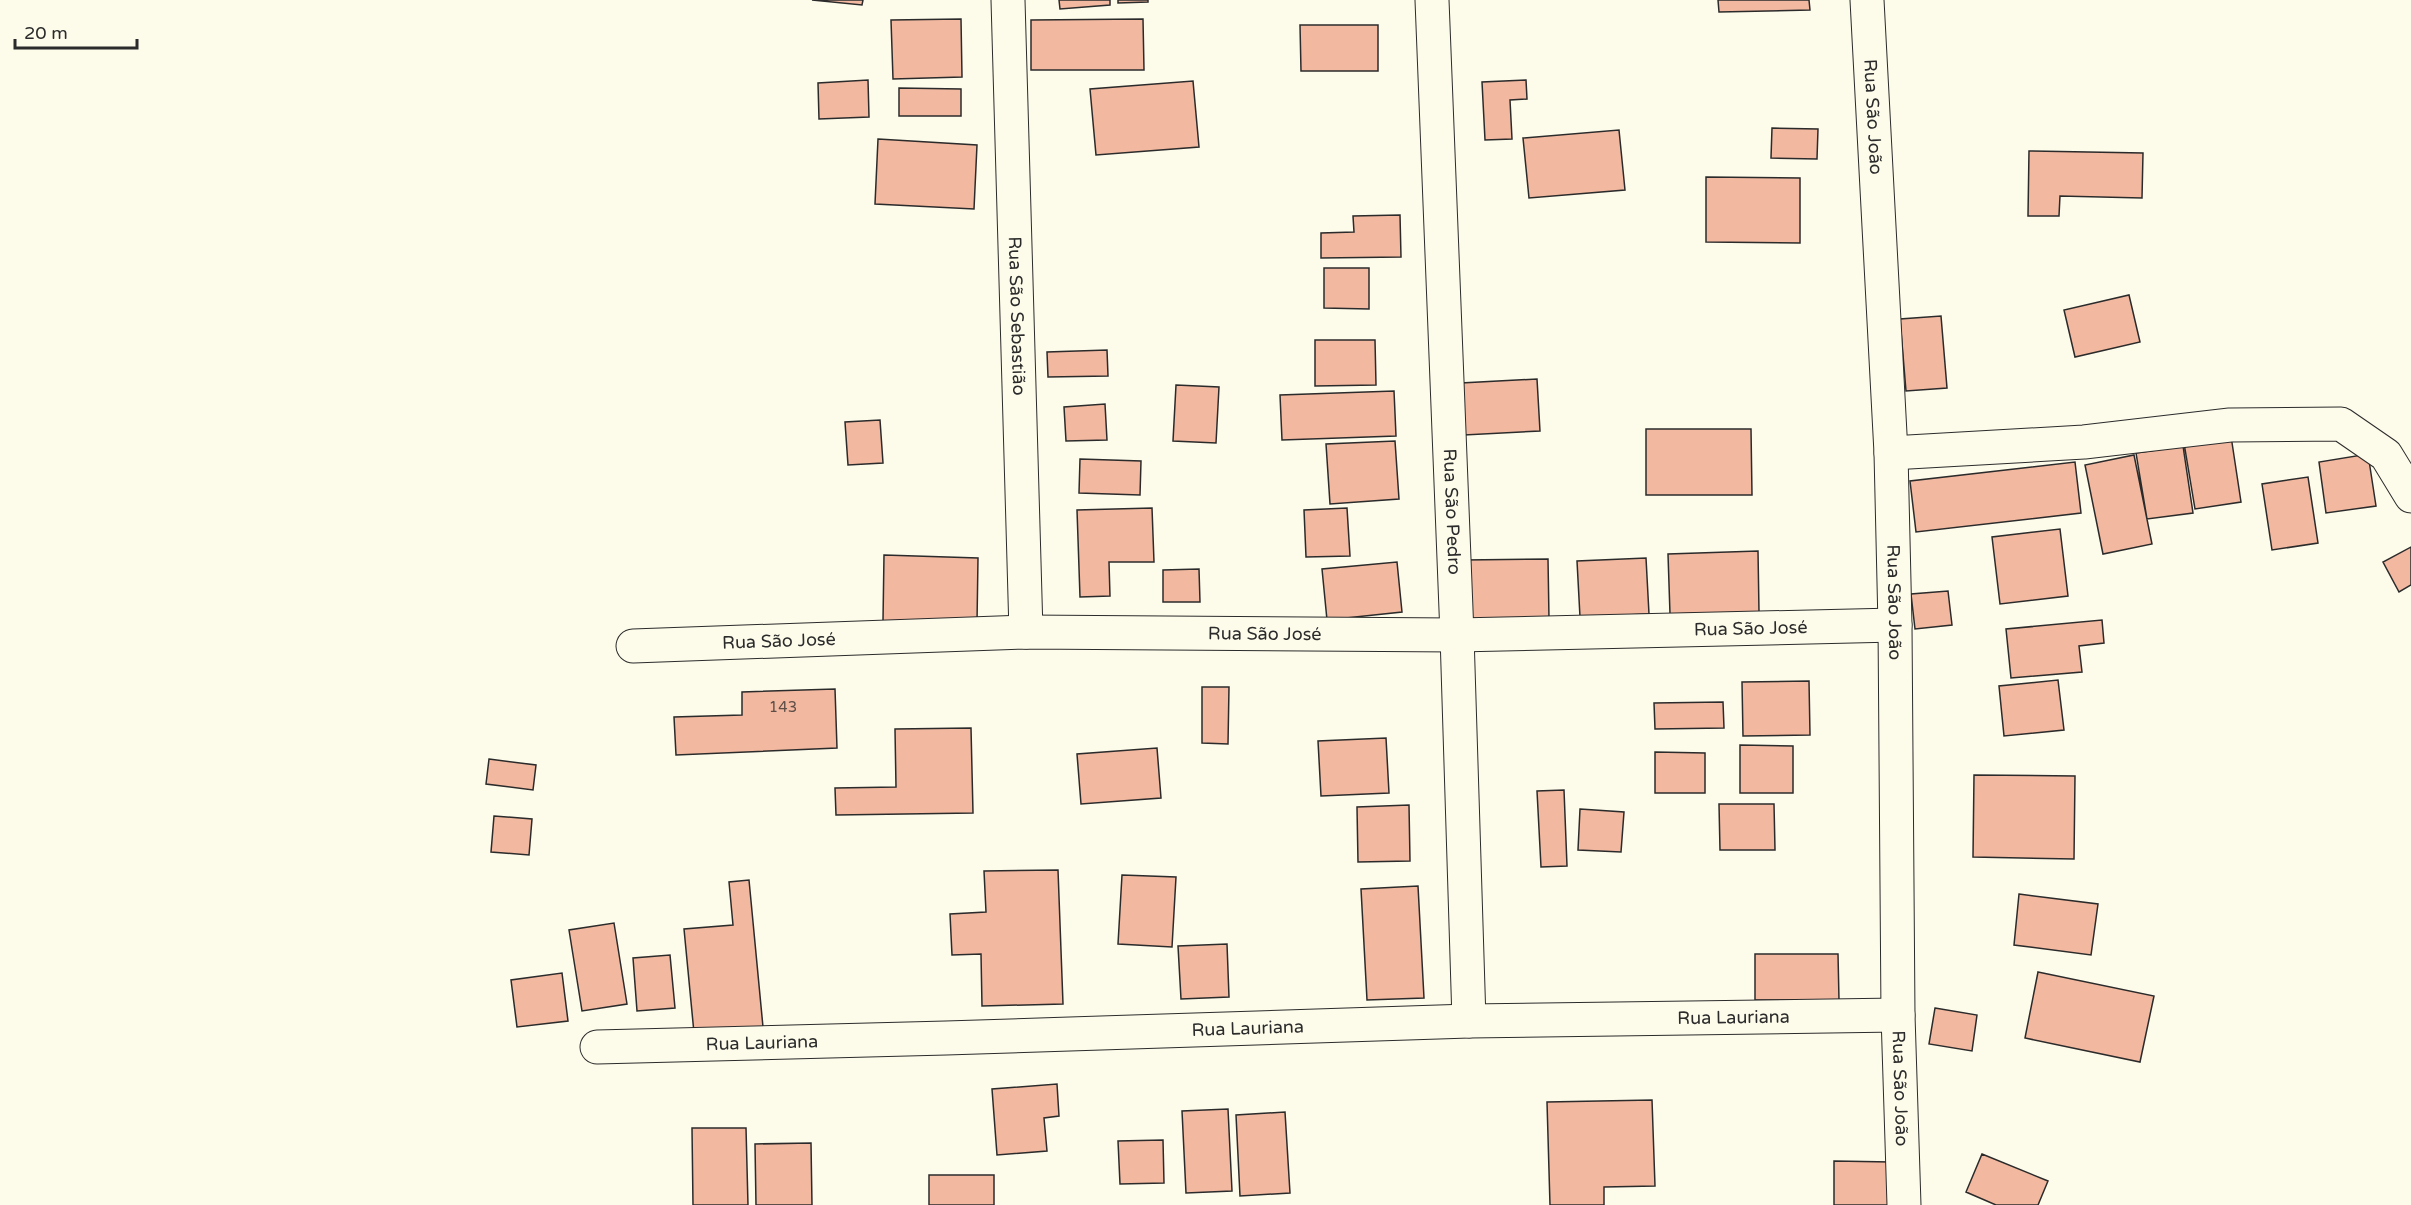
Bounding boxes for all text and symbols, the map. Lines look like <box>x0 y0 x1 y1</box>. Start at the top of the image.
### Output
scale bar <box>15 12 136 50</box>
text: 20 m <box>24 22 68 44</box>
street label: Rua São João <box>1859 58 1887 175</box>
street label: Rua São Sebastião <box>1004 236 1030 396</box>
street label: Rua São Pedro <box>1439 448 1466 575</box>
street label: Rua São João <box>1882 544 1906 660</box>
street label: Rua São José <box>1694 616 1808 641</box>
street label: Rua São José <box>1208 622 1322 645</box>
street label: Rua São José <box>722 628 836 654</box>
house number: 143 <box>769 698 797 716</box>
street label: Rua Lauriana <box>1677 1006 1790 1029</box>
street label: Rua Lauriana <box>1191 1015 1304 1041</box>
street label: Rua Lauriana <box>705 1030 819 1055</box>
street label: Rua São João <box>1887 1030 1913 1147</box>

